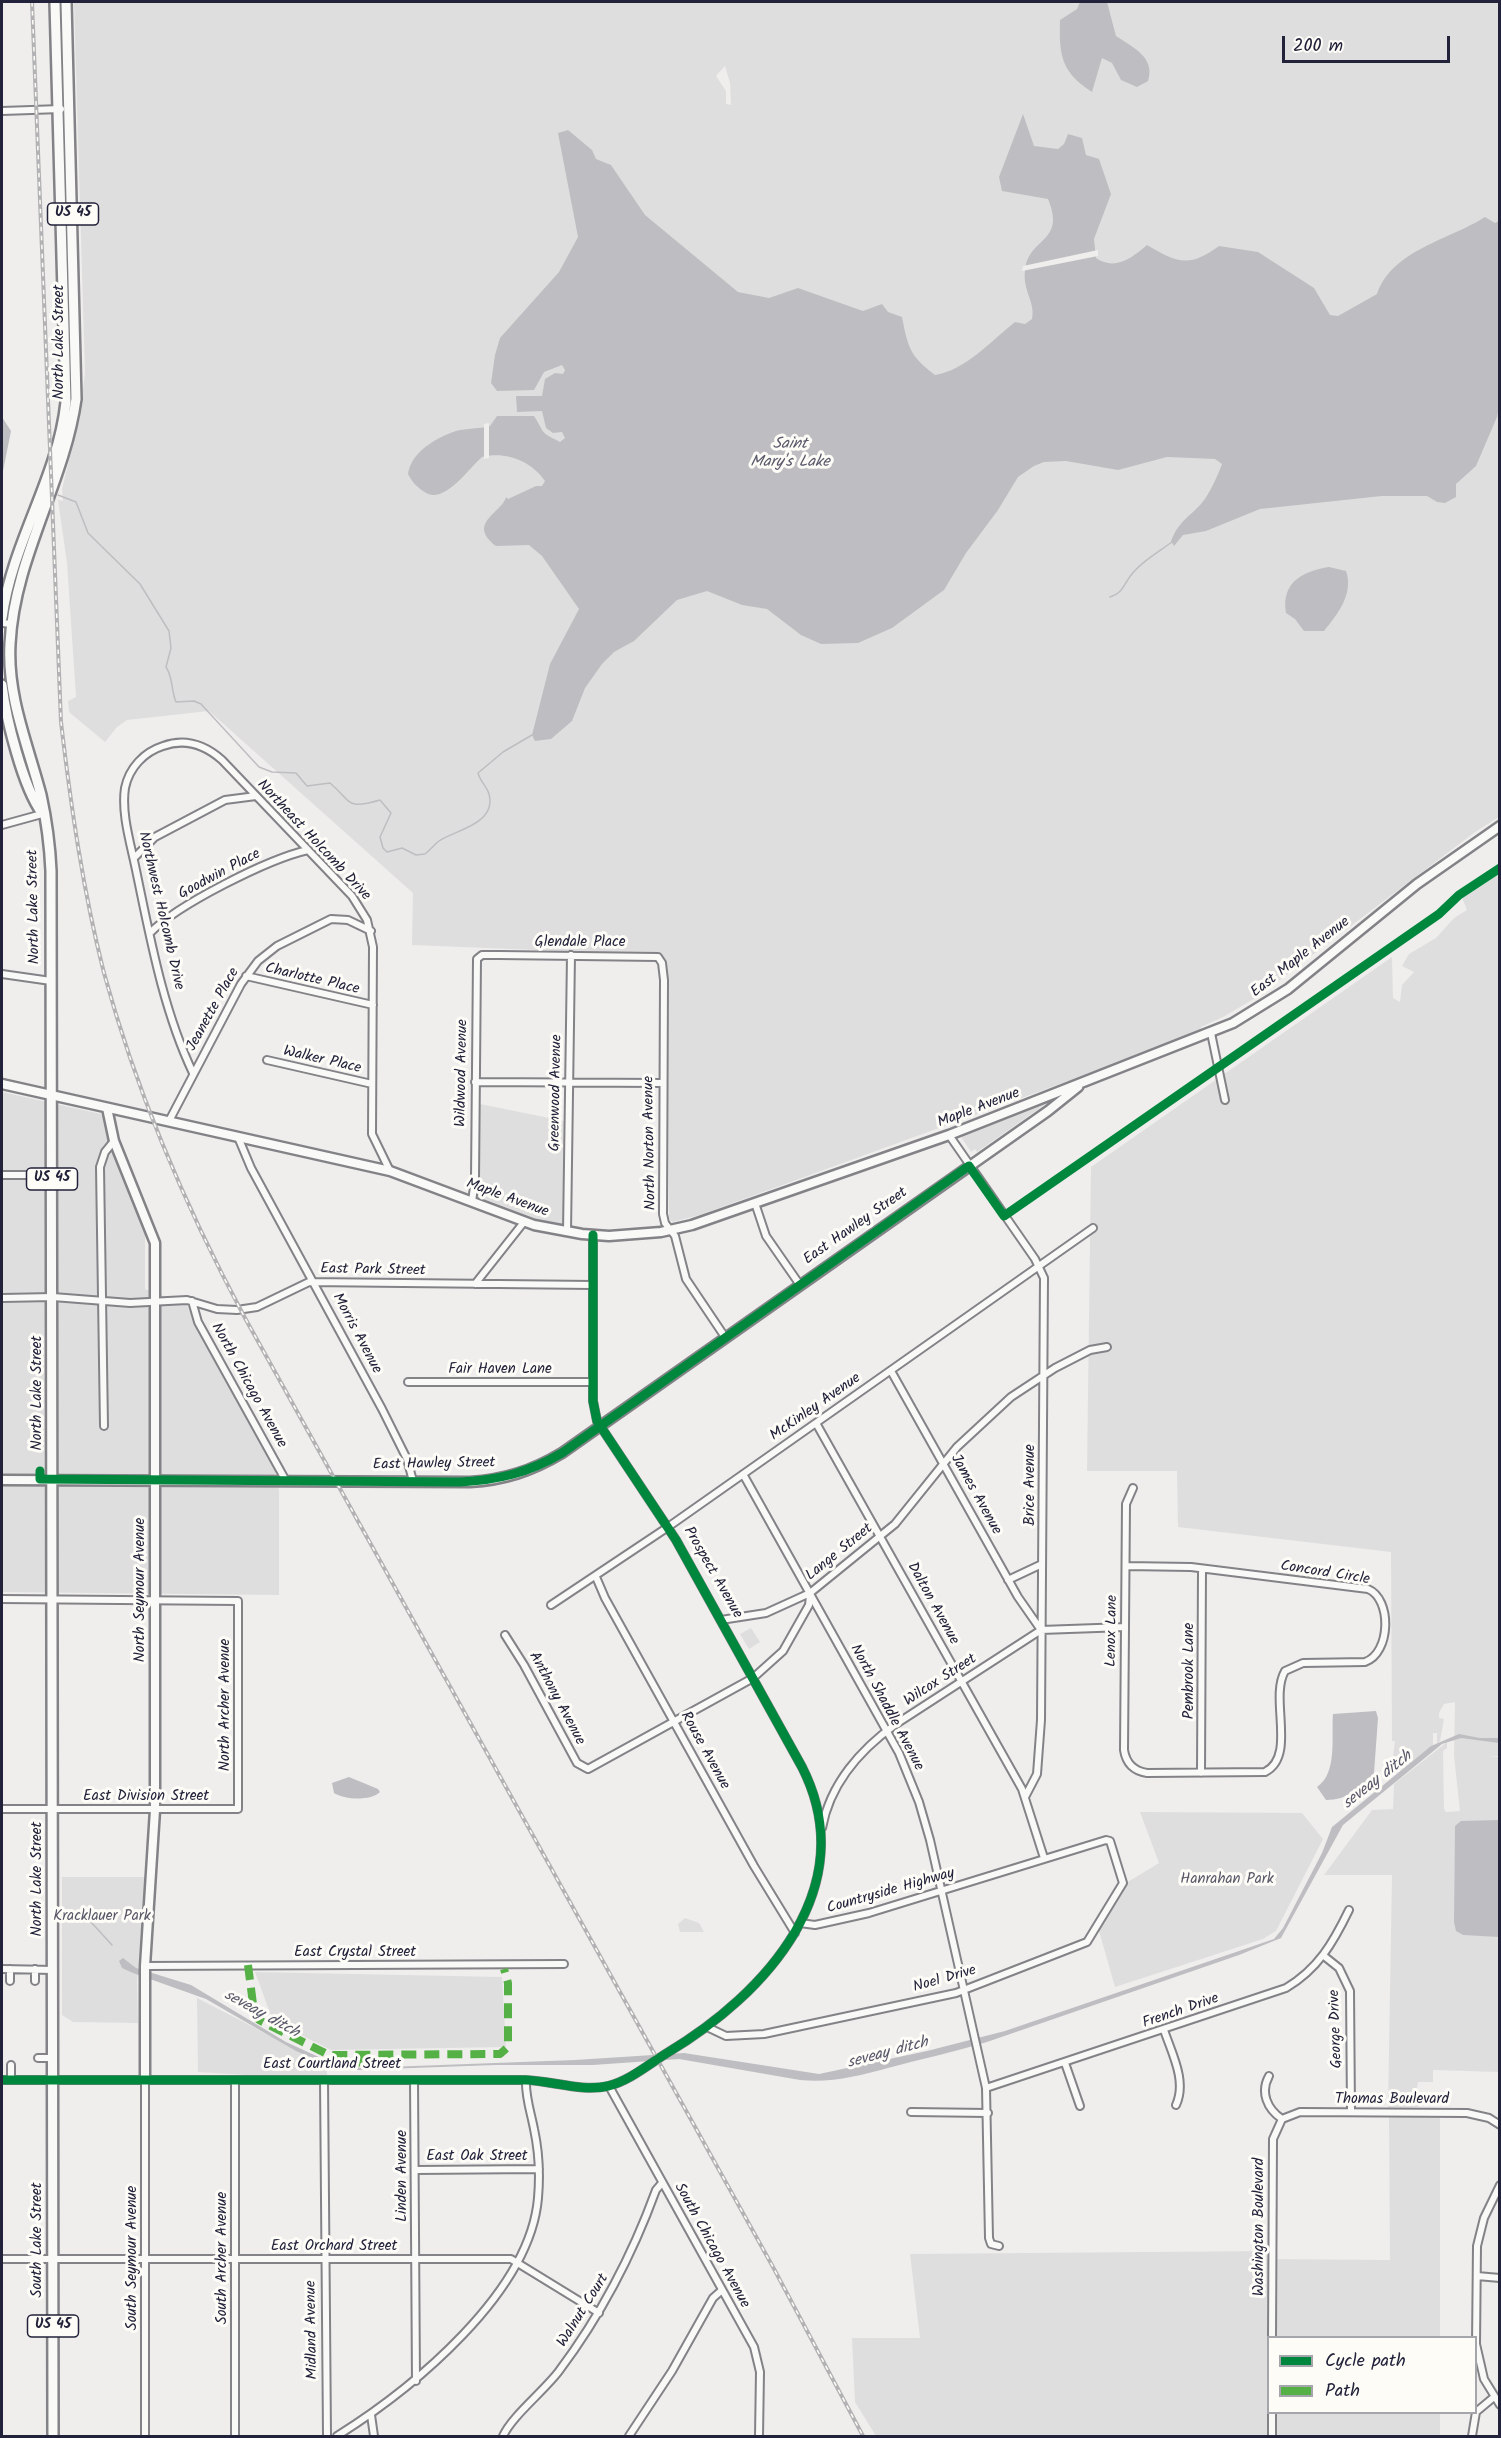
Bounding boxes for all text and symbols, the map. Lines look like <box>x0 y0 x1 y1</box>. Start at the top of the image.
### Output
scale bar <box>1285 24 1453 62</box>
text: 200 m <box>1293 32 1343 61</box>
road number: US 45 <box>48 203 98 225</box>
street label: North Lake Street <box>51 285 69 399</box>
water label: Saint Mary's Lake <box>750 435 830 473</box>
street label: Northeast Holcomb Drive <box>252 777 374 905</box>
street label: Northwest Holcomb Drive <box>133 830 187 992</box>
street label: Goodwin Place <box>176 846 264 904</box>
street label: North Lake Street <box>25 849 45 965</box>
street label: East Maple Avenue <box>1248 914 1354 1002</box>
street label: Glendale Place <box>535 934 625 952</box>
street label: Charlotte Place <box>263 960 361 1000</box>
street label: Jeanette Place <box>184 965 244 1055</box>
street label: Wildwood Avenue <box>453 1019 473 1127</box>
street label: Greenwood Avenue <box>547 1034 567 1152</box>
street label: Walker Place <box>281 1043 363 1079</box>
street label: North Norton Avenue <box>641 1076 661 1210</box>
street label: Maple Avenue <box>935 1085 1023 1133</box>
road number: US 45 <box>26 1168 78 1190</box>
street label: Maple Avenue <box>463 1176 551 1222</box>
street label: East Hawley Street <box>801 1184 911 1270</box>
street label: East Park Street <box>320 1261 426 1281</box>
street label: Morris Avenue <box>327 1291 385 1377</box>
street label: North Chicago Avenue <box>206 1320 290 1452</box>
street label: North Lake Street <box>29 1336 47 1450</box>
street label: Fair Haven Lane <box>448 1361 552 1379</box>
street label: McKinley Avenue <box>767 1370 865 1446</box>
street label: Brice Avenue <box>1022 1444 1040 1526</box>
street label: James Avenue <box>945 1452 1005 1538</box>
street label: East Hawley Street <box>372 1455 496 1475</box>
street label: North Seymour Avenue <box>132 1518 150 1662</box>
street label: Lange Street <box>803 1520 877 1586</box>
street label: Prospect Avenue <box>678 1524 746 1622</box>
street label: Concord Circle <box>1279 1558 1371 1590</box>
street label: Dalton Avenue <box>902 1560 962 1648</box>
street label: Lenox Lane <box>1103 1595 1123 1667</box>
street label: Pembrook Lane <box>1181 1623 1199 1719</box>
street label: North Archer Avenue <box>217 1639 235 1771</box>
street label: North Shaddle Avenue <box>845 1642 927 1774</box>
street label: Anthony Avenue <box>524 1649 588 1749</box>
street label: Wilcox Street <box>901 1651 981 1711</box>
street label: Rouse Avenue <box>675 1709 733 1793</box>
water label: seveay ditch <box>1339 1748 1417 1814</box>
street label: East Division Street <box>83 1788 209 1806</box>
street label: North Lake Street <box>29 1822 47 1936</box>
street label: Countryside Highway <box>825 1865 957 1919</box>
park label: Hanrahan Park <box>1180 1871 1274 1889</box>
park label: Kracklauer Park <box>53 1908 151 1926</box>
street label: East Crystal Street <box>294 1944 416 1962</box>
street label: Noel Drive <box>911 1962 979 1998</box>
water label: seveay ditch <box>220 1986 302 2044</box>
street label: George Drive <box>1327 1989 1347 2069</box>
street label: French Drive <box>1140 1991 1222 2033</box>
water label: seveay ditch <box>845 2034 931 2074</box>
street label: East Courtland Street <box>263 2056 401 2074</box>
street label: Thomas Boulevard <box>1335 2091 1449 2109</box>
street label: Linden Avenue <box>394 2130 412 2222</box>
street label: East Oak Street <box>426 2148 528 2166</box>
street label: Washington Boulevard <box>1251 2158 1269 2296</box>
street label: South Chicago Avenue <box>669 2180 753 2312</box>
street label: South Lake Street <box>29 2183 47 2297</box>
street label: South Seymour Avenue <box>124 2186 142 2330</box>
street label: South Archer Avenue <box>214 2192 232 2324</box>
street label: East Orchard Street <box>271 2238 397 2256</box>
street label: Walnut Court <box>554 2271 614 2351</box>
street label: Midland Avenue <box>303 2280 323 2380</box>
road number: US 45 <box>28 2315 78 2337</box>
legend <box>1267 2336 1477 2414</box>
text: Cycle path <box>1325 2347 1406 2376</box>
text: Path <box>1325 2377 1360 2406</box>

